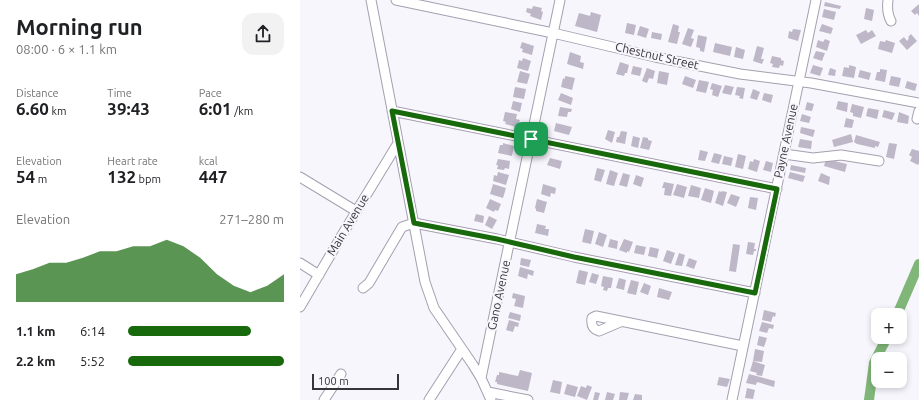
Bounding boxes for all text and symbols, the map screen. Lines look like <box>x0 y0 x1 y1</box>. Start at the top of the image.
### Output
button: share <box>242 13 284 55</box>
text: Morning run <box>16 14 143 39</box>
street label: Chestnut Street <box>614 40 700 72</box>
text: 08:00 · 6 × 1.1 km <box>16 42 117 56</box>
text: Distance <box>16 87 59 99</box>
text: Time <box>107 87 132 99</box>
text: Pace <box>199 87 222 99</box>
text: 6.60 <box>16 99 49 118</box>
text: 39:43 <box>107 99 150 118</box>
text: 6:01 <box>199 99 232 118</box>
street label: Payne Avenue <box>771 103 800 179</box>
text: km <box>49 105 67 117</box>
text: /km <box>232 105 253 117</box>
pin <box>514 122 548 156</box>
icon: arrive <box>520 128 542 150</box>
text: Elevation <box>16 155 62 167</box>
text: Heart rate <box>107 155 158 167</box>
text: kcal <box>199 155 218 167</box>
text: 54 <box>16 167 35 186</box>
text: 132 <box>107 167 136 186</box>
text: 447 <box>199 167 227 186</box>
text: m <box>35 173 47 185</box>
text: bpm <box>136 173 161 185</box>
street label: Main Avenue <box>324 192 371 258</box>
text: Elevation <box>16 212 70 226</box>
text: 271–280 m <box>219 212 284 226</box>
street label: Gano Avenue <box>485 259 512 331</box>
map controls <box>871 308 907 388</box>
button: + <box>871 308 907 344</box>
text: 1.1 km <box>16 324 55 338</box>
text: 6:14 <box>80 324 105 338</box>
button: − <box>871 352 907 388</box>
text: 2.2 km <box>16 354 55 368</box>
text: 5:52 <box>80 354 105 368</box>
scale bar <box>312 372 399 391</box>
text: 100 m <box>318 375 349 387</box>

